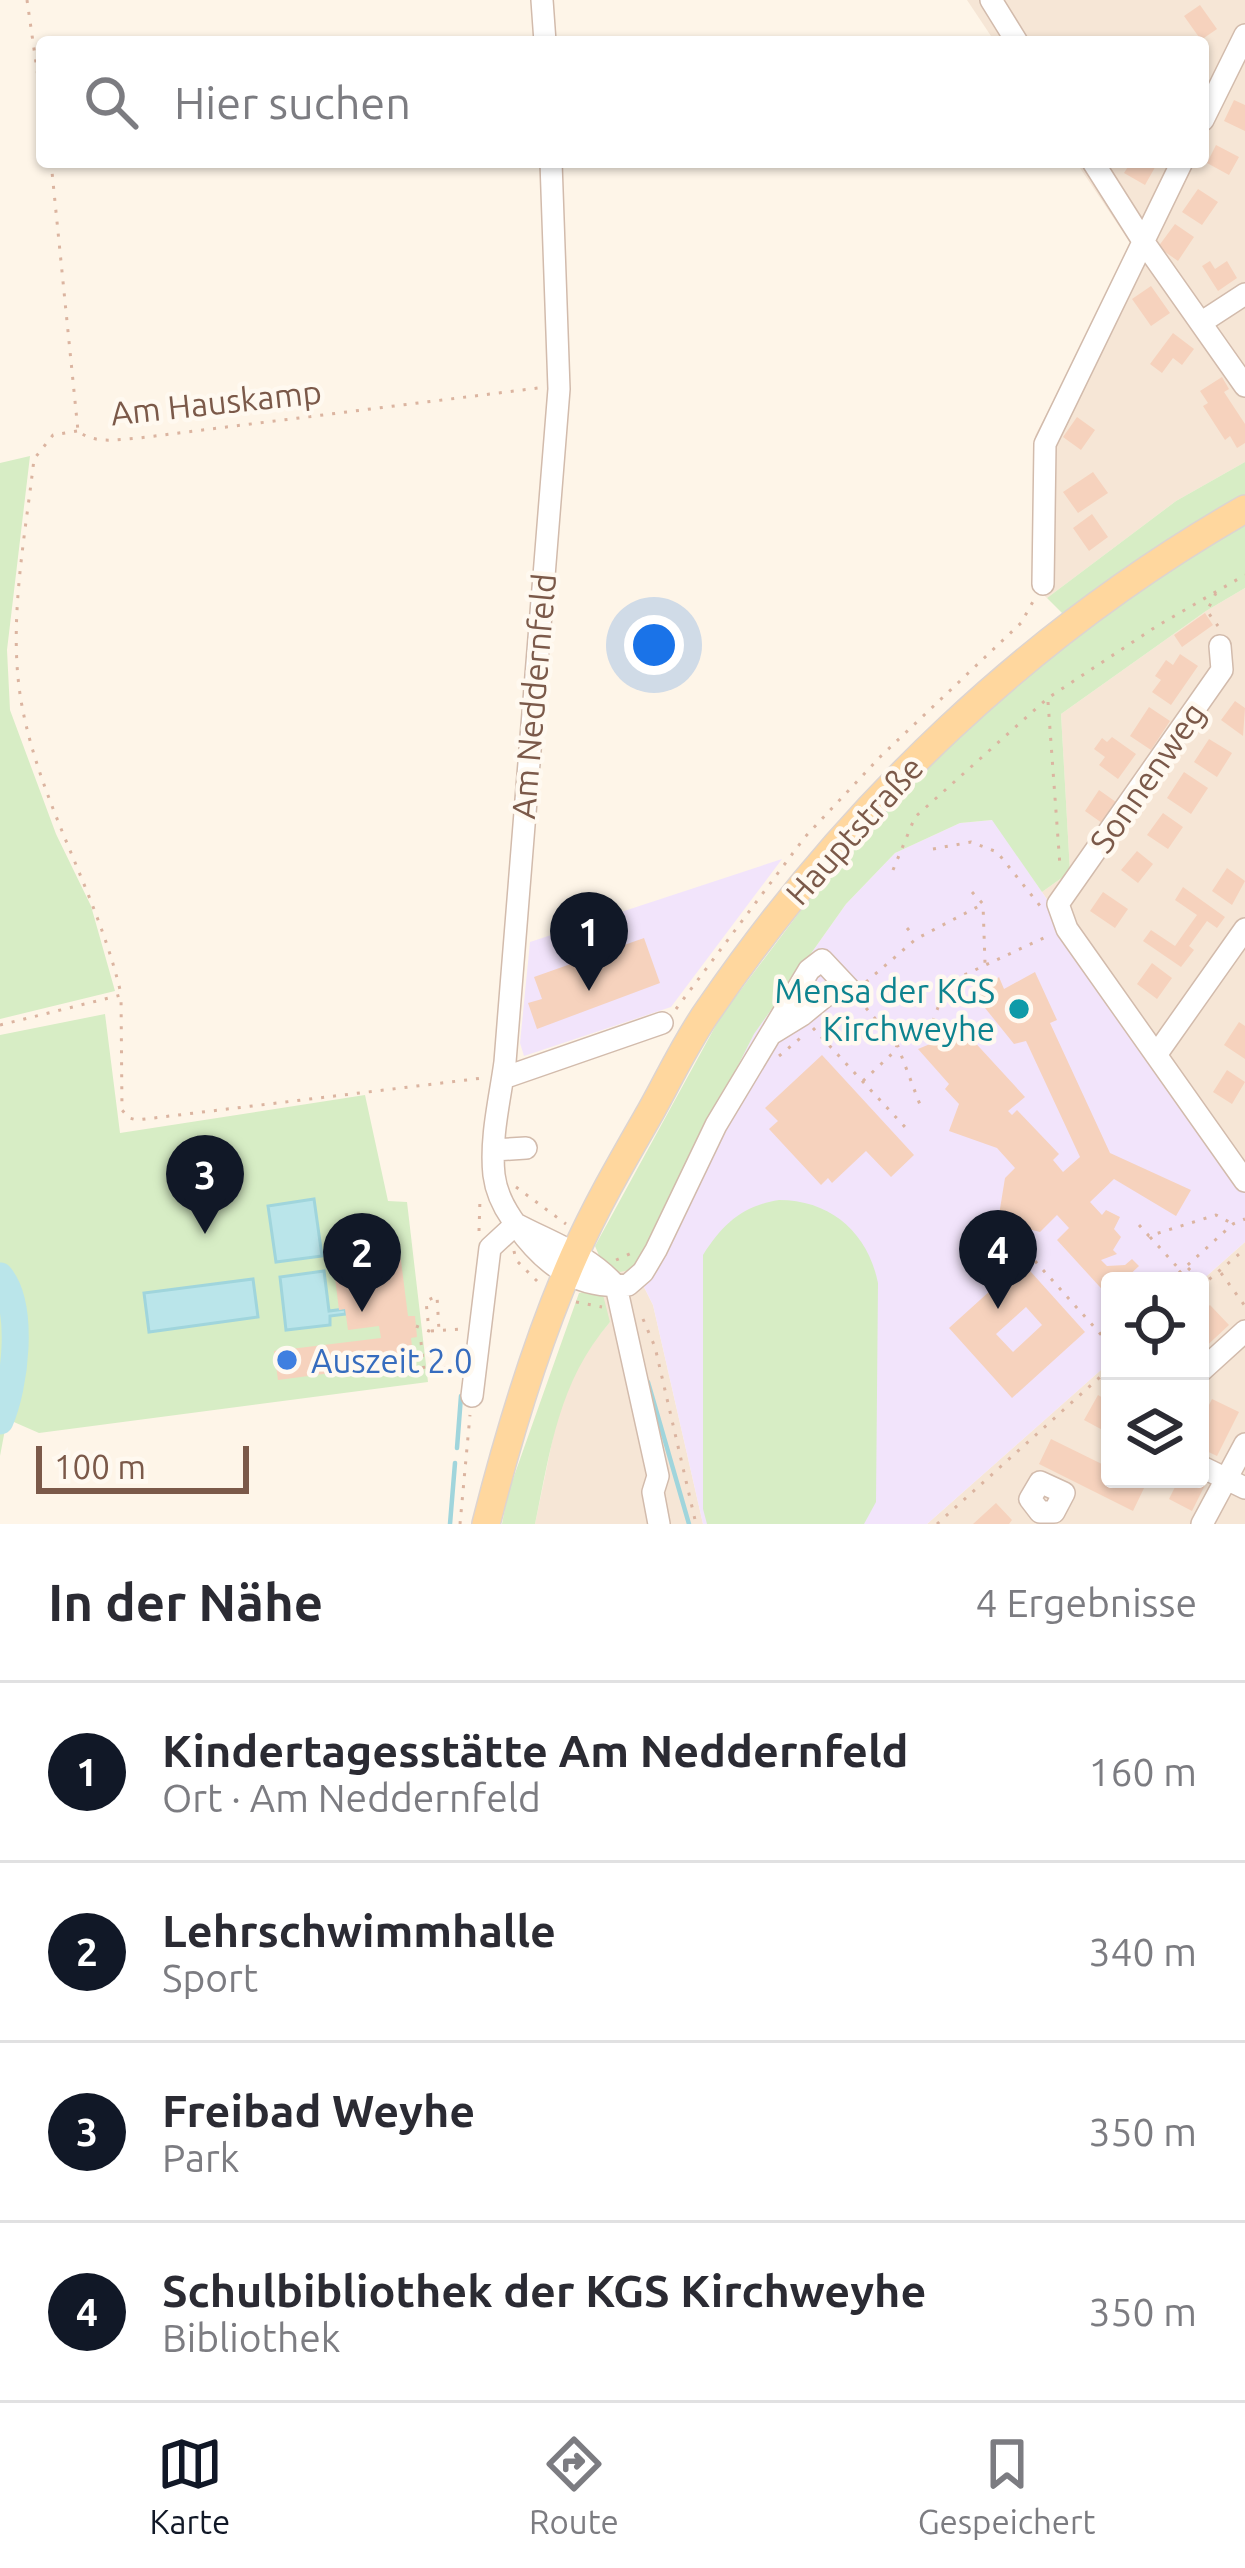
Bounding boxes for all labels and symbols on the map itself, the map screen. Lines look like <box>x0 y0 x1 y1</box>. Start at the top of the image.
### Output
street label: Am Hauskamp <box>109 373 323 431</box>
street label: Am Neddernfeld <box>504 572 562 820</box>
your location <box>624 615 684 675</box>
street label: Sonnenweg <box>1082 695 1212 859</box>
street label: Hauptstraße <box>778 749 930 911</box>
pin: 1 <box>550 892 628 991</box>
place label: Mensa der KGS Kirchweyhe <box>774 972 995 1047</box>
marker: Mensa der KGS Kirchweyhe <box>1006 996 1032 1022</box>
pin: 3 <box>166 1135 244 1234</box>
pin: 4 <box>959 1210 1037 1309</box>
pin: 2 <box>323 1213 401 1312</box>
place label: Auszeit 2.0 <box>311 1342 473 1379</box>
marker: Auszeit 2.0 <box>274 1347 300 1373</box>
scale bar <box>36 1440 249 1493</box>

